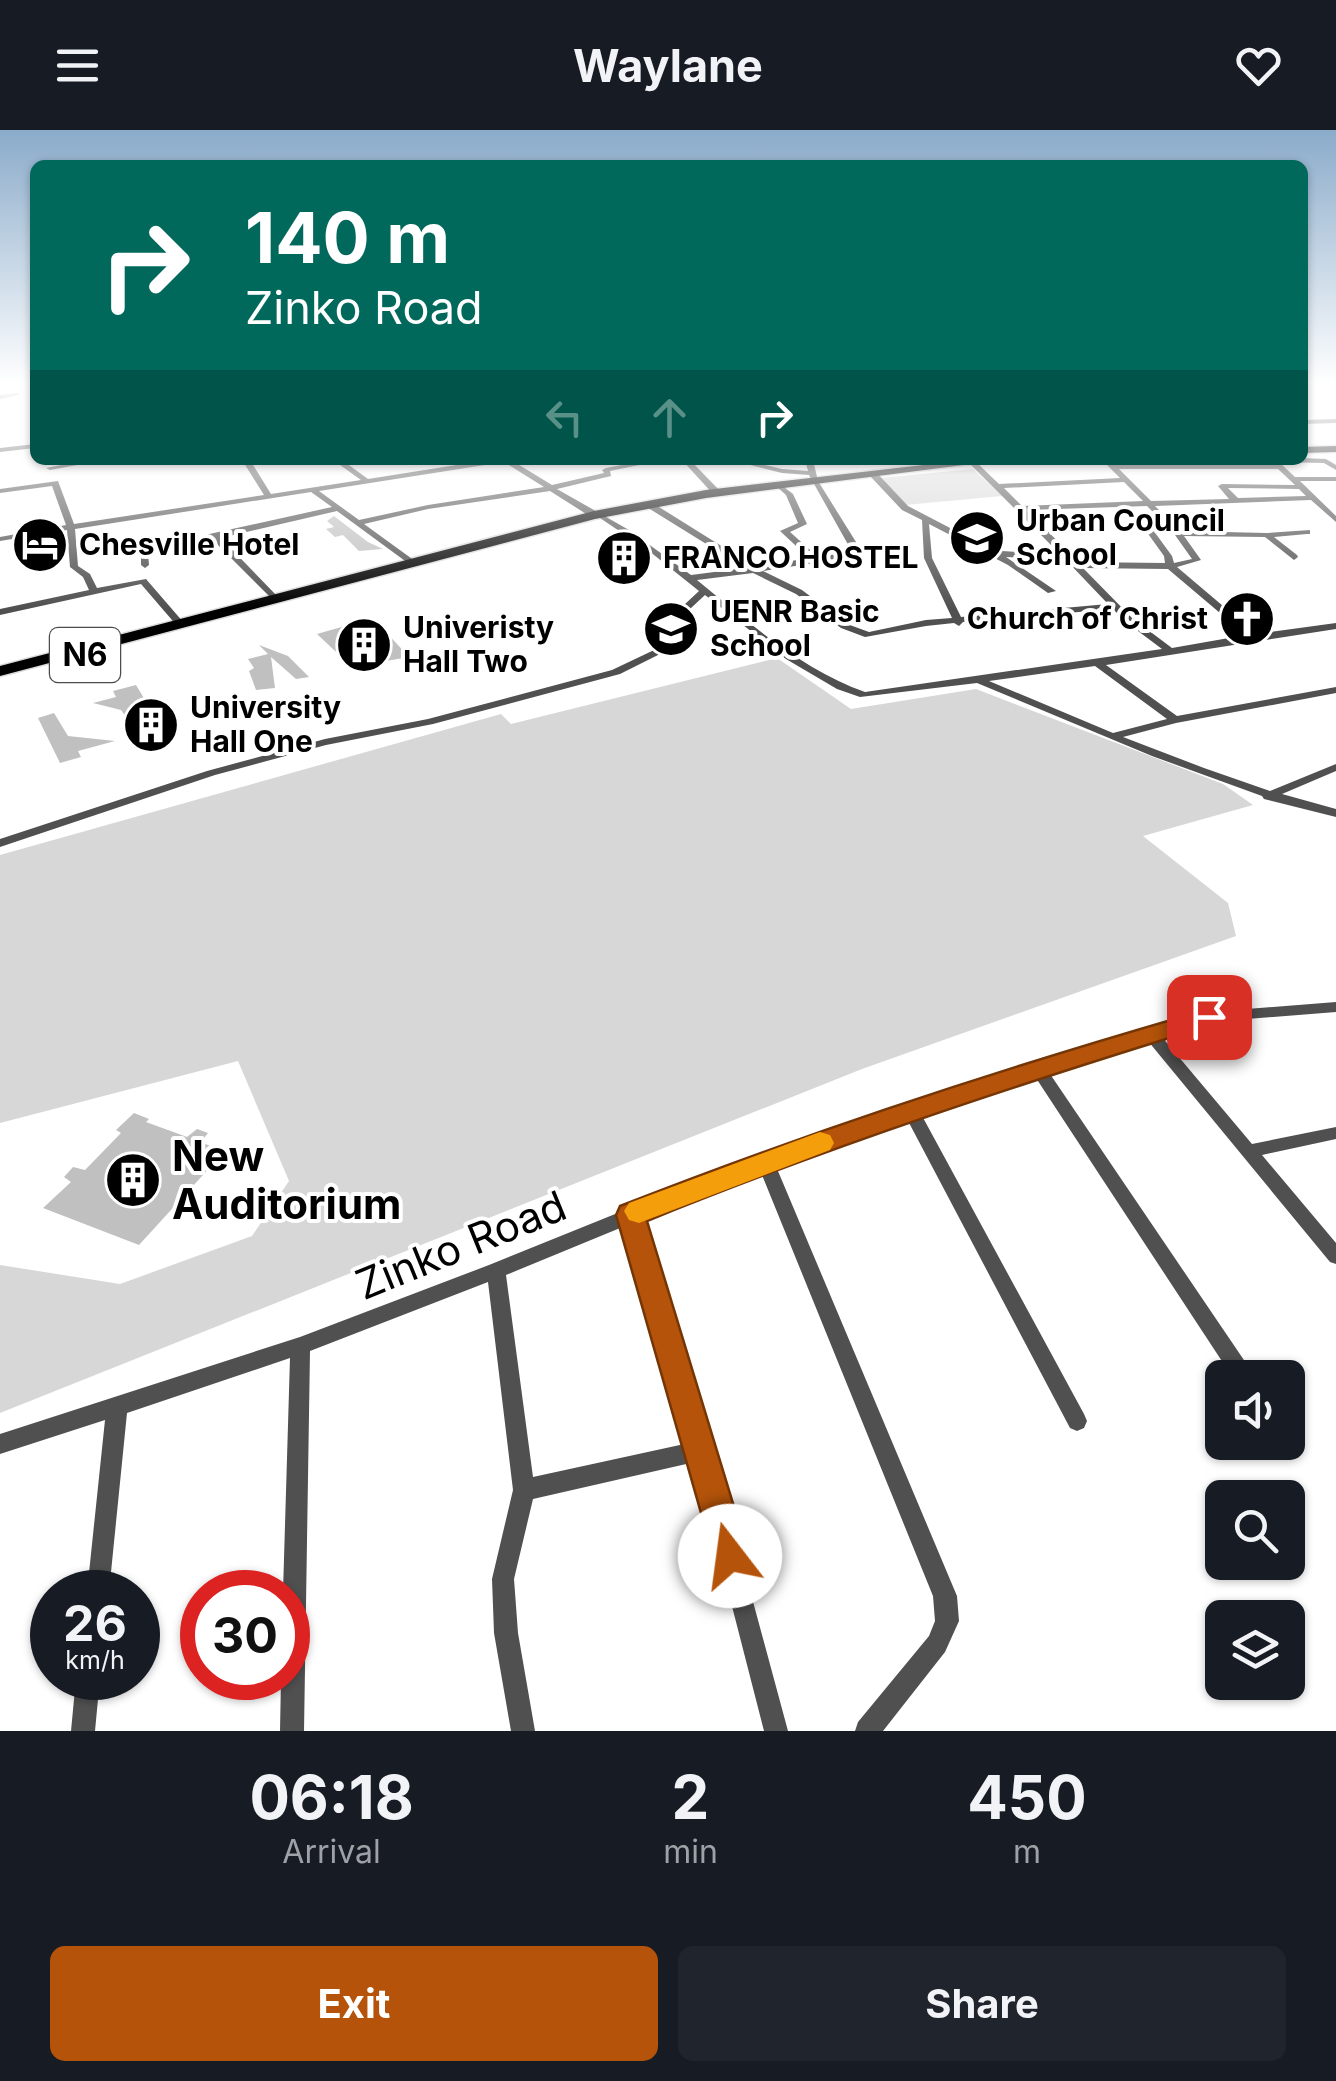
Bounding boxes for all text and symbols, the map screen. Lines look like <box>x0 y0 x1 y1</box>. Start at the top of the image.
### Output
icon: menu <box>50 38 105 93</box>
text: Waylane <box>573 38 763 93</box>
icon: heart <box>1231 38 1286 93</box>
text: 140 m <box>245 195 450 280</box>
icon: right <box>80 200 210 330</box>
text: Zinko Road <box>245 280 483 335</box>
icon: left <box>537 390 592 445</box>
icon: ahead <box>642 390 697 445</box>
icon: right <box>747 390 802 445</box>
place label: Urban Council School <box>1016 502 1225 572</box>
school or university icon: Urban Council School <box>947 508 1007 568</box>
hotel icon: Chesville Hotel <box>10 515 70 575</box>
place label: Chesville Hotel <box>79 526 299 562</box>
building icon: FRANCO HOSTEL <box>594 528 654 588</box>
place label: FRANCO HOSTEL <box>663 539 918 575</box>
church icon: Church of Christ <box>1217 589 1277 649</box>
place label: UENR Basic School <box>710 593 880 663</box>
school or university icon: UENR Basic School <box>641 599 701 659</box>
place label: Church of Christ <box>967 600 1208 636</box>
place label: Univeristy Hall Two <box>403 609 554 679</box>
building icon: Univeristy Hall Two <box>334 615 394 675</box>
road number: N6 <box>50 628 120 682</box>
place label: University Hall One <box>190 689 341 759</box>
building icon: University Hall One <box>121 695 181 755</box>
pin <box>1167 975 1252 1060</box>
icon: arrive <box>1182 990 1237 1045</box>
place label: New Auditorium <box>172 1130 401 1229</box>
building icon: New Auditorium <box>103 1150 163 1210</box>
street label: Zinko Road <box>348 1179 573 1310</box>
map controls <box>1205 1360 1305 1700</box>
button: sound <box>1205 1360 1305 1460</box>
button: search <box>1205 1480 1305 1580</box>
position arrow <box>678 1504 782 1608</box>
speed limit sign: 30 <box>180 1570 310 1700</box>
text: 26 <box>63 1593 127 1653</box>
button: layers <box>1205 1600 1305 1700</box>
text: km/h <box>65 1645 125 1675</box>
text: 06:18 <box>249 1761 414 1833</box>
text: 2 <box>672 1761 709 1833</box>
text: 450 <box>967 1761 1087 1833</box>
text: Arrival <box>282 1832 381 1871</box>
text: min <box>663 1832 718 1871</box>
text: m <box>1013 1832 1041 1871</box>
button: Exit <box>50 1946 658 2061</box>
button: Share <box>678 1946 1286 2061</box>

